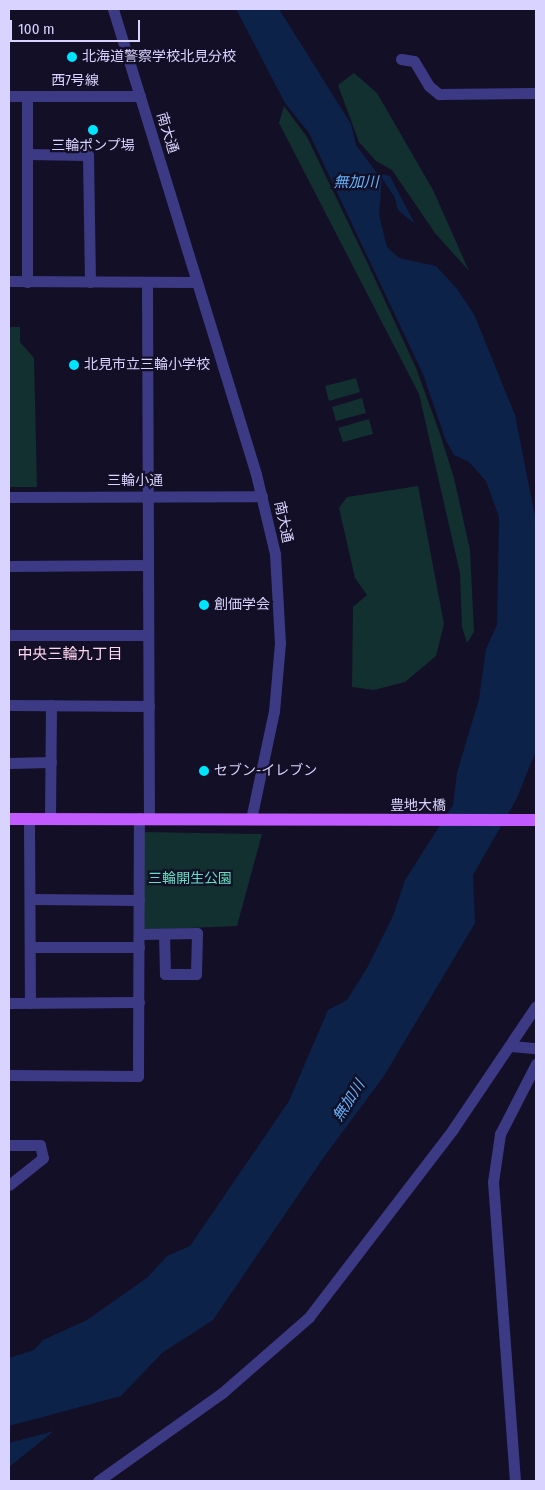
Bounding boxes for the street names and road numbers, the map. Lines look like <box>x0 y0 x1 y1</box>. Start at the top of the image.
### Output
street label: 西7号線 <box>51 73 99 89</box>
street label: 南大通 <box>153 110 181 156</box>
street label: 三輪小通 <box>107 473 163 489</box>
street label: 南大通 <box>270 500 296 544</box>
street label: 豊地大橋 <box>390 798 446 814</box>

